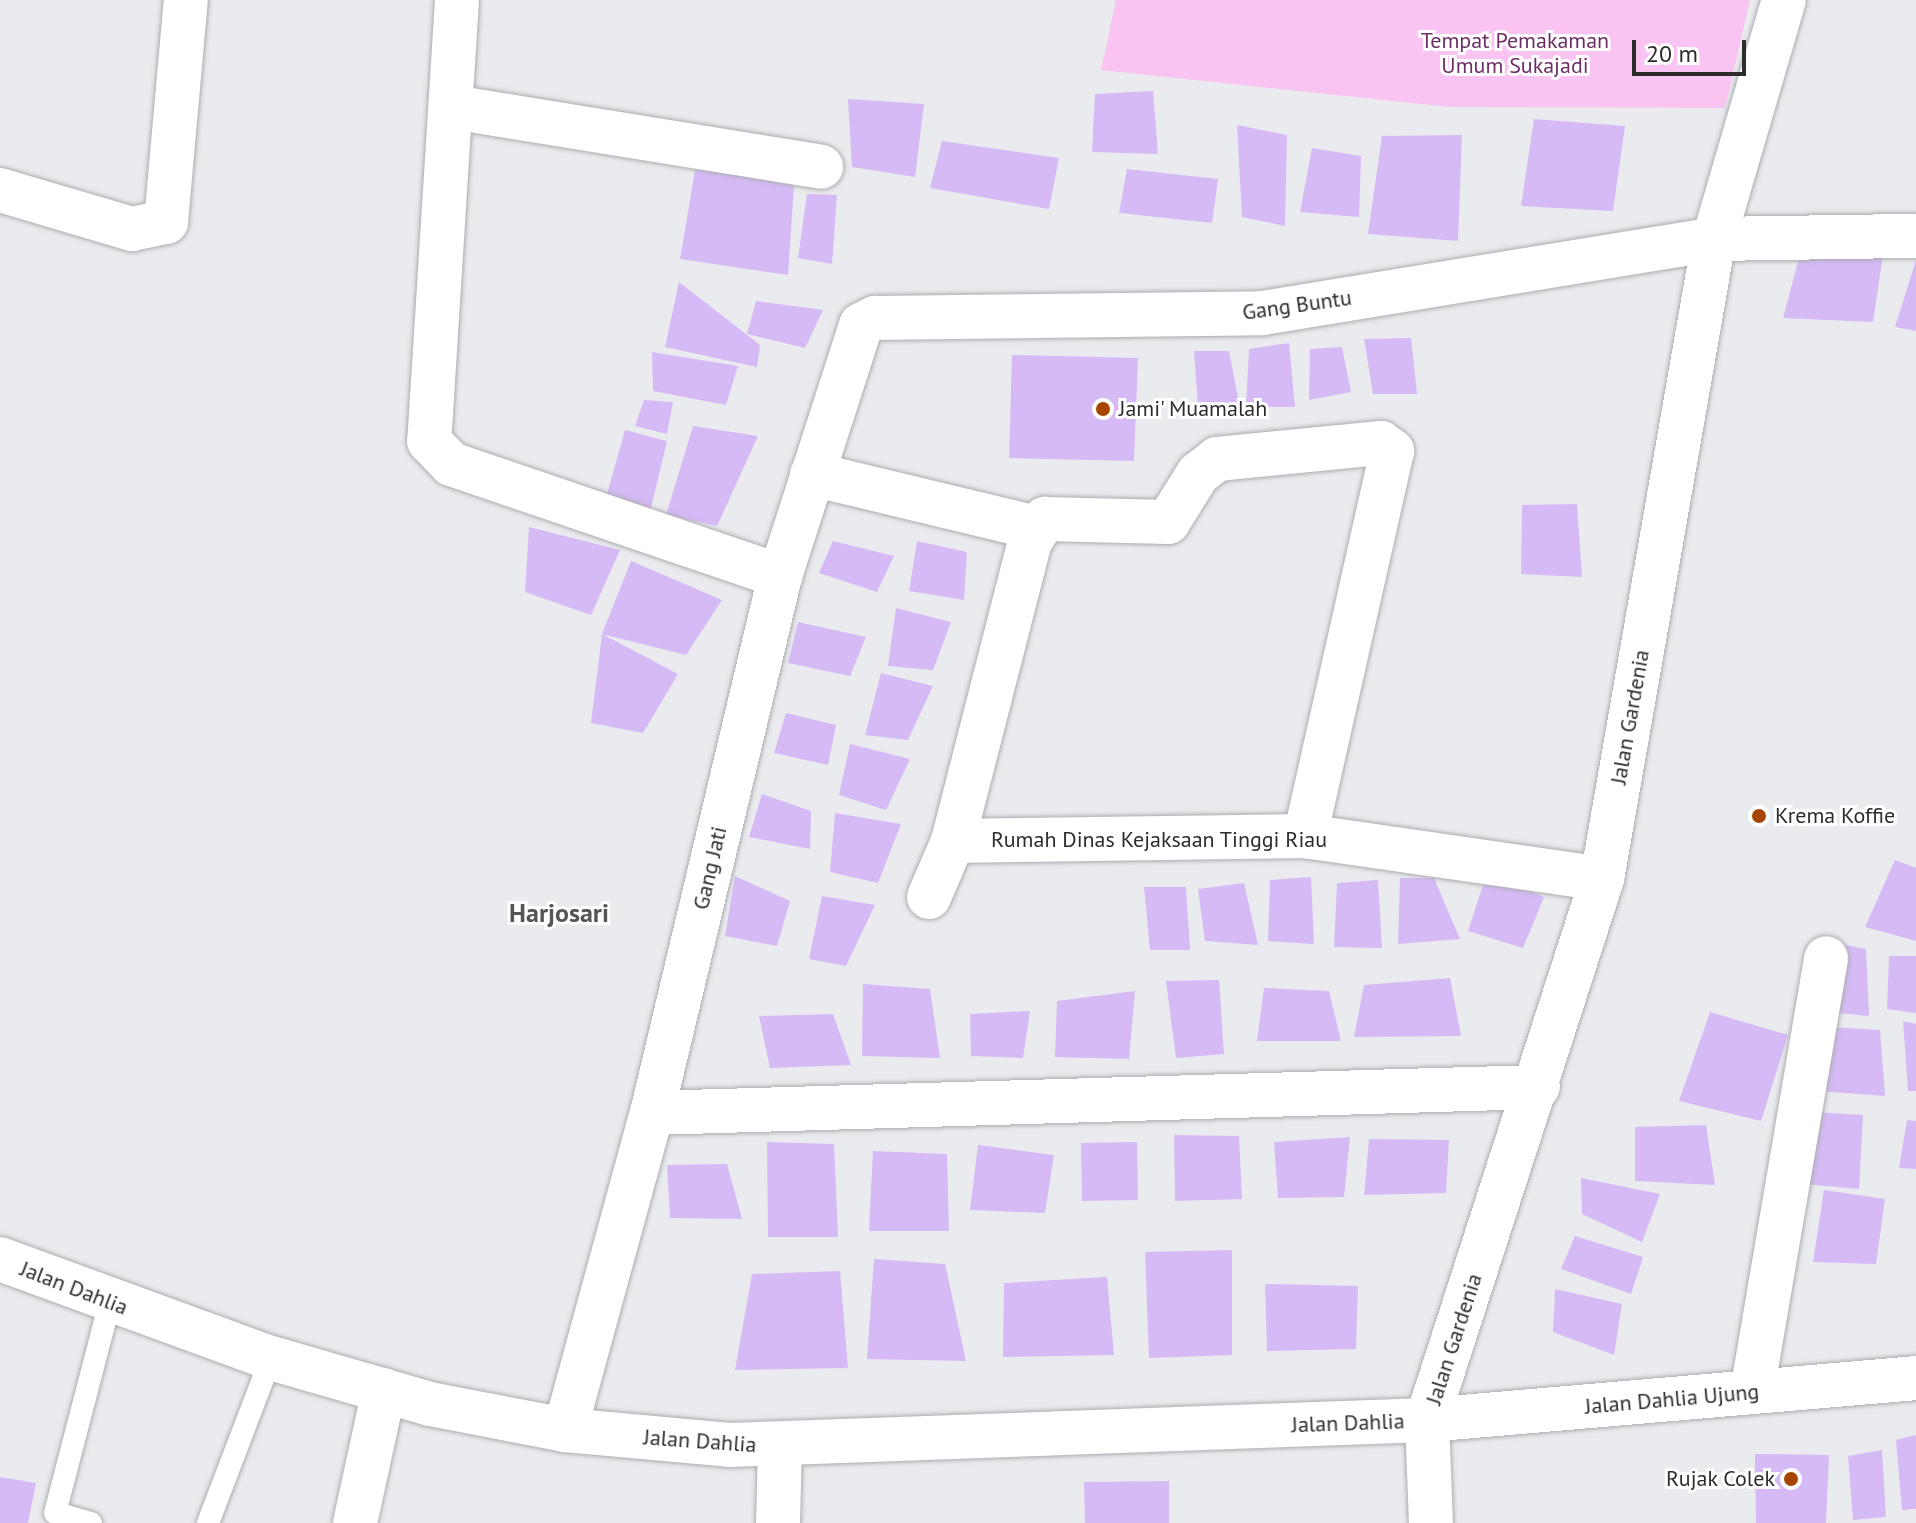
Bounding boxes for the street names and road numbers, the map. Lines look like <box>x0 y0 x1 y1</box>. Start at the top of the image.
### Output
street label: Gang Buntu <box>1241 284 1353 326</box>
street label: Jalan Gardenia <box>1605 648 1655 786</box>
street label: Gang Jati <box>688 824 732 912</box>
street label: Rumah Dinas Kejaksaan Tinggi Riau <box>991 827 1327 853</box>
street label: Jalan Dahlia <box>16 1255 132 1321</box>
street label: Jalan Gardenia <box>1420 1270 1488 1408</box>
street label: Jalan Dahlia Ujung <box>1584 1378 1760 1420</box>
street label: Jalan Dahlia <box>1291 1408 1405 1438</box>
street label: Jalan Dahlia <box>643 1424 757 1458</box>

